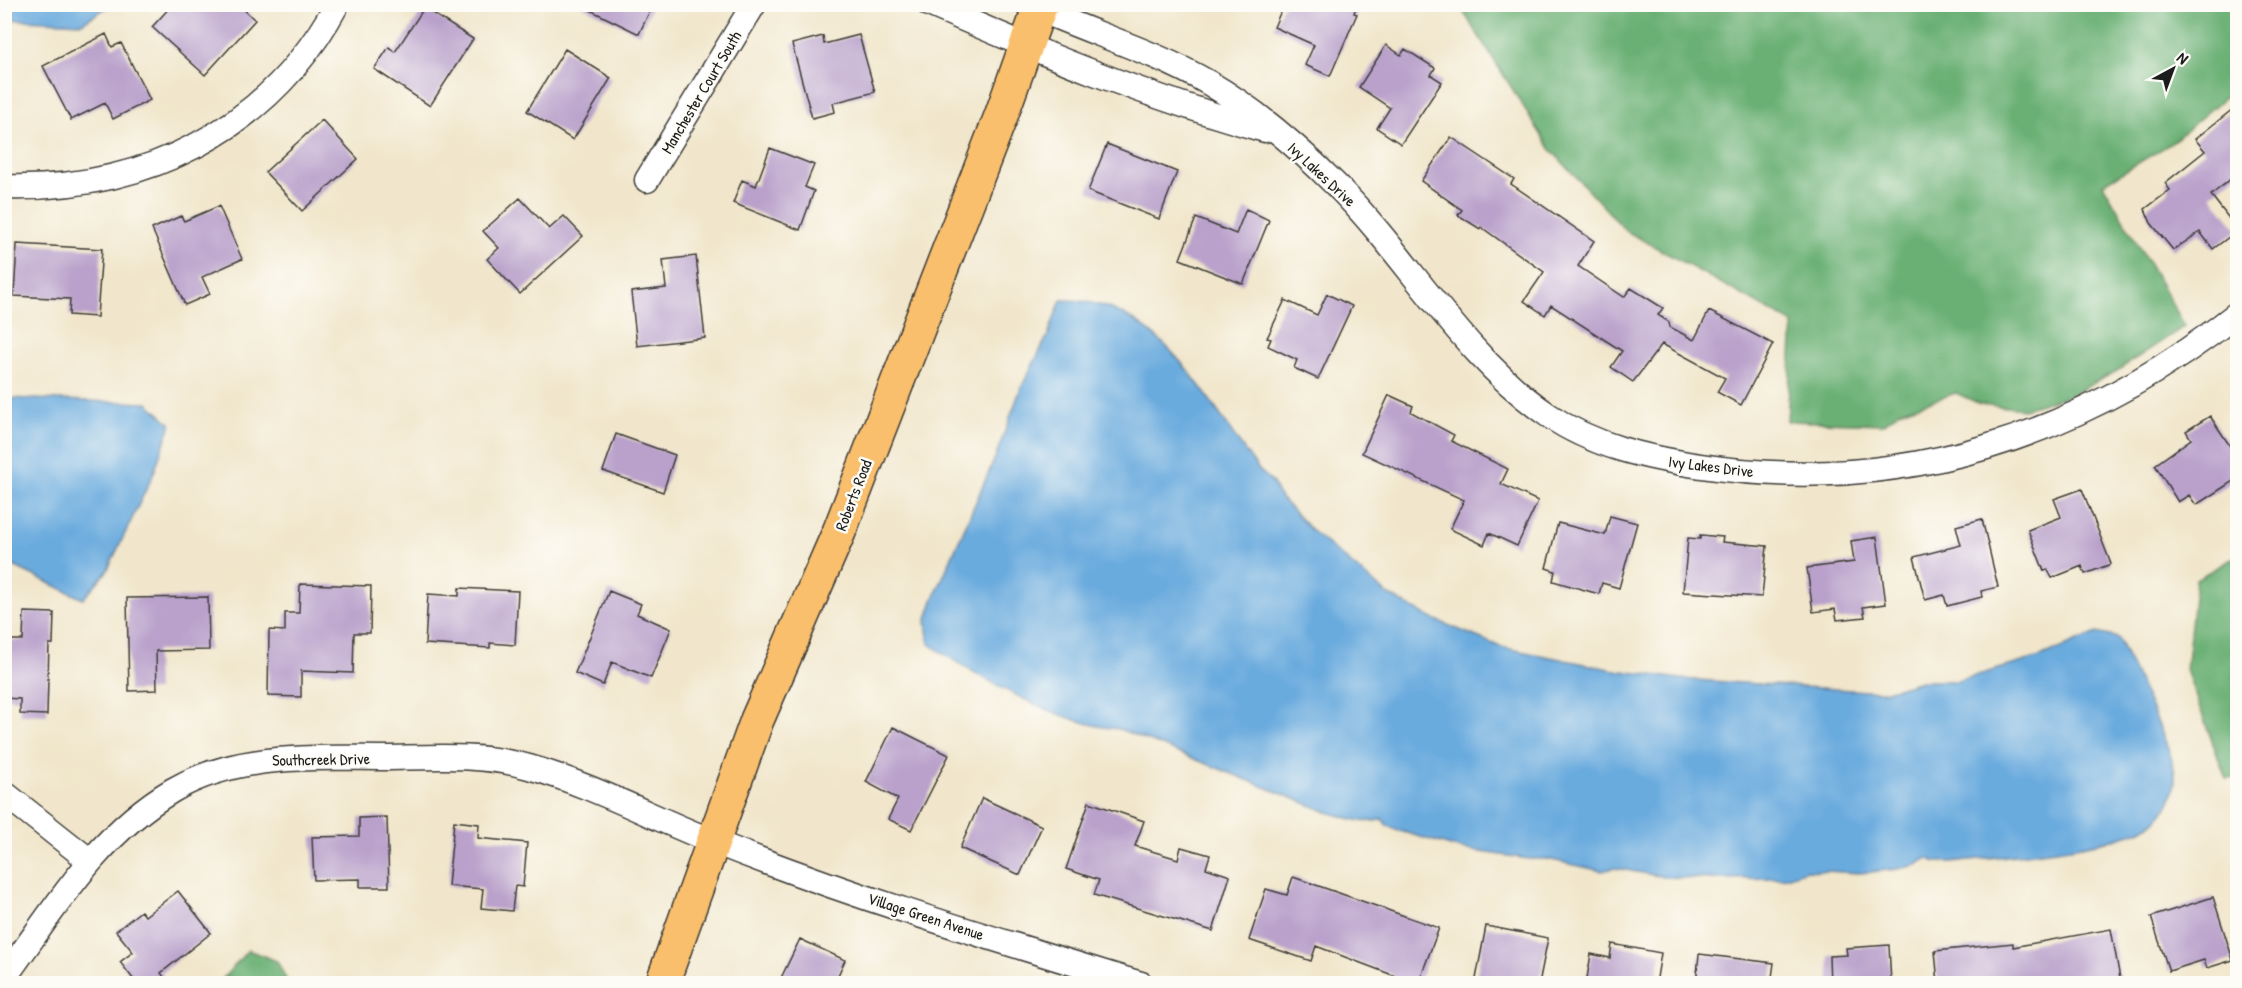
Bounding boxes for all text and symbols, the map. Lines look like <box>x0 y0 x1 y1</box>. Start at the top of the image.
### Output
street label: Manchester Court South <box>656 26 747 157</box>
north arrow <box>2143 39 2203 99</box>
text: N <box>2172 47 2194 69</box>
street label: Ivy Lakes Drive <box>1283 137 1361 212</box>
street label: Ivy Lakes Drive <box>1667 450 1756 482</box>
street label: Roberts Road <box>829 456 877 534</box>
street label: Southcreek Drive <box>272 747 371 771</box>
street label: Village Green Avenue <box>865 887 988 945</box>

